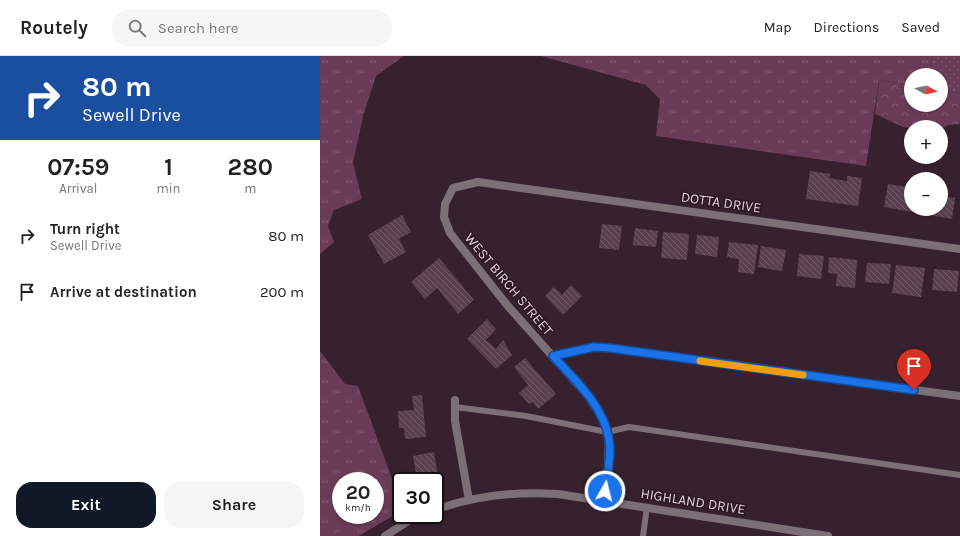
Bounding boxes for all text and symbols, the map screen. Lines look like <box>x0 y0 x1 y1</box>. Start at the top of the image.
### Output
search box <box>112 10 392 46</box>
text: Routely <box>20 17 88 39</box>
icon: search <box>126 17 148 39</box>
text: Search here <box>158 19 239 37</box>
text: Map <box>764 19 792 36</box>
text: Directions <box>814 19 879 36</box>
text: Saved <box>901 19 940 36</box>
north arrow <box>904 68 948 112</box>
map controls <box>904 68 948 216</box>
text: 80 m <box>82 70 151 103</box>
icon: right <box>16 72 68 124</box>
text: Sewell Drive <box>82 104 181 126</box>
button: + <box>904 120 948 164</box>
text: 07:59 <box>47 153 109 181</box>
text: 1 <box>164 153 173 181</box>
text: 280 <box>228 153 273 181</box>
button: − <box>904 172 948 216</box>
text: Arrival <box>59 181 97 196</box>
text: min <box>157 181 180 196</box>
text: m <box>244 181 256 196</box>
street label: DOTTA DRIVE <box>680 188 762 217</box>
text: Turn right <box>50 220 120 238</box>
icon: right <box>16 225 38 247</box>
text: 80 m <box>268 227 304 245</box>
street label: WEST BIRCH STREET <box>461 230 556 339</box>
text: Sewell Drive <box>50 238 121 253</box>
icon: arrive <box>16 281 38 303</box>
text: Arrive at destination <box>50 283 197 301</box>
text: 200 m <box>260 283 304 301</box>
pin <box>897 349 931 390</box>
icon: arrive <box>903 355 925 377</box>
position arrow <box>584 470 626 512</box>
speed limit sign: 30 <box>392 472 444 524</box>
text: 20 <box>346 481 370 504</box>
button: Exit <box>16 482 156 528</box>
button: Share <box>164 482 304 528</box>
street label: HIGHLAND DRIVE <box>639 485 747 518</box>
text: km/h <box>345 502 371 514</box>

